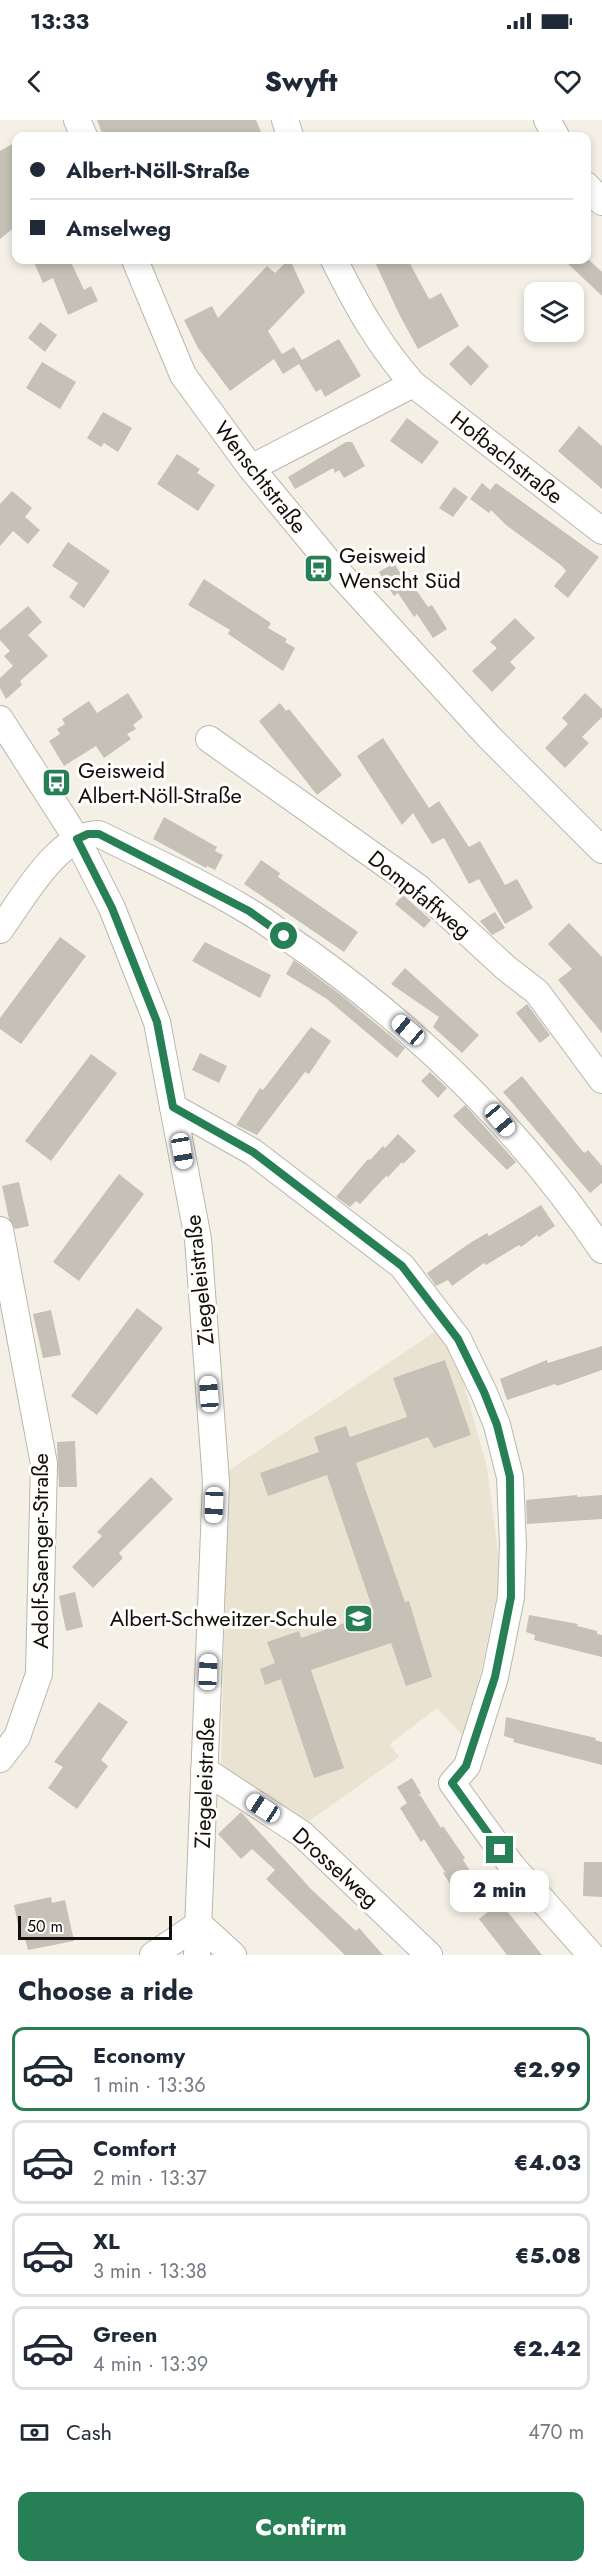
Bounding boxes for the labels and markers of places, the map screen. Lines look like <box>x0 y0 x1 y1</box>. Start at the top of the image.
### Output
place label: Geisweid Wenscht Süd <box>339 539 461 596</box>
bus stop icon: Geisweid Wenscht Süd <box>302 552 334 584</box>
place label: Geisweid Albert-Nöll-Straße <box>78 754 242 811</box>
bus stop icon: Geisweid Albert-Nöll-Straße <box>41 767 73 799</box>
place label: Albert-Schweitzer-Schule <box>110 1602 337 1634</box>
school or university icon: Albert-Schweitzer-Schule <box>342 1602 374 1634</box>

